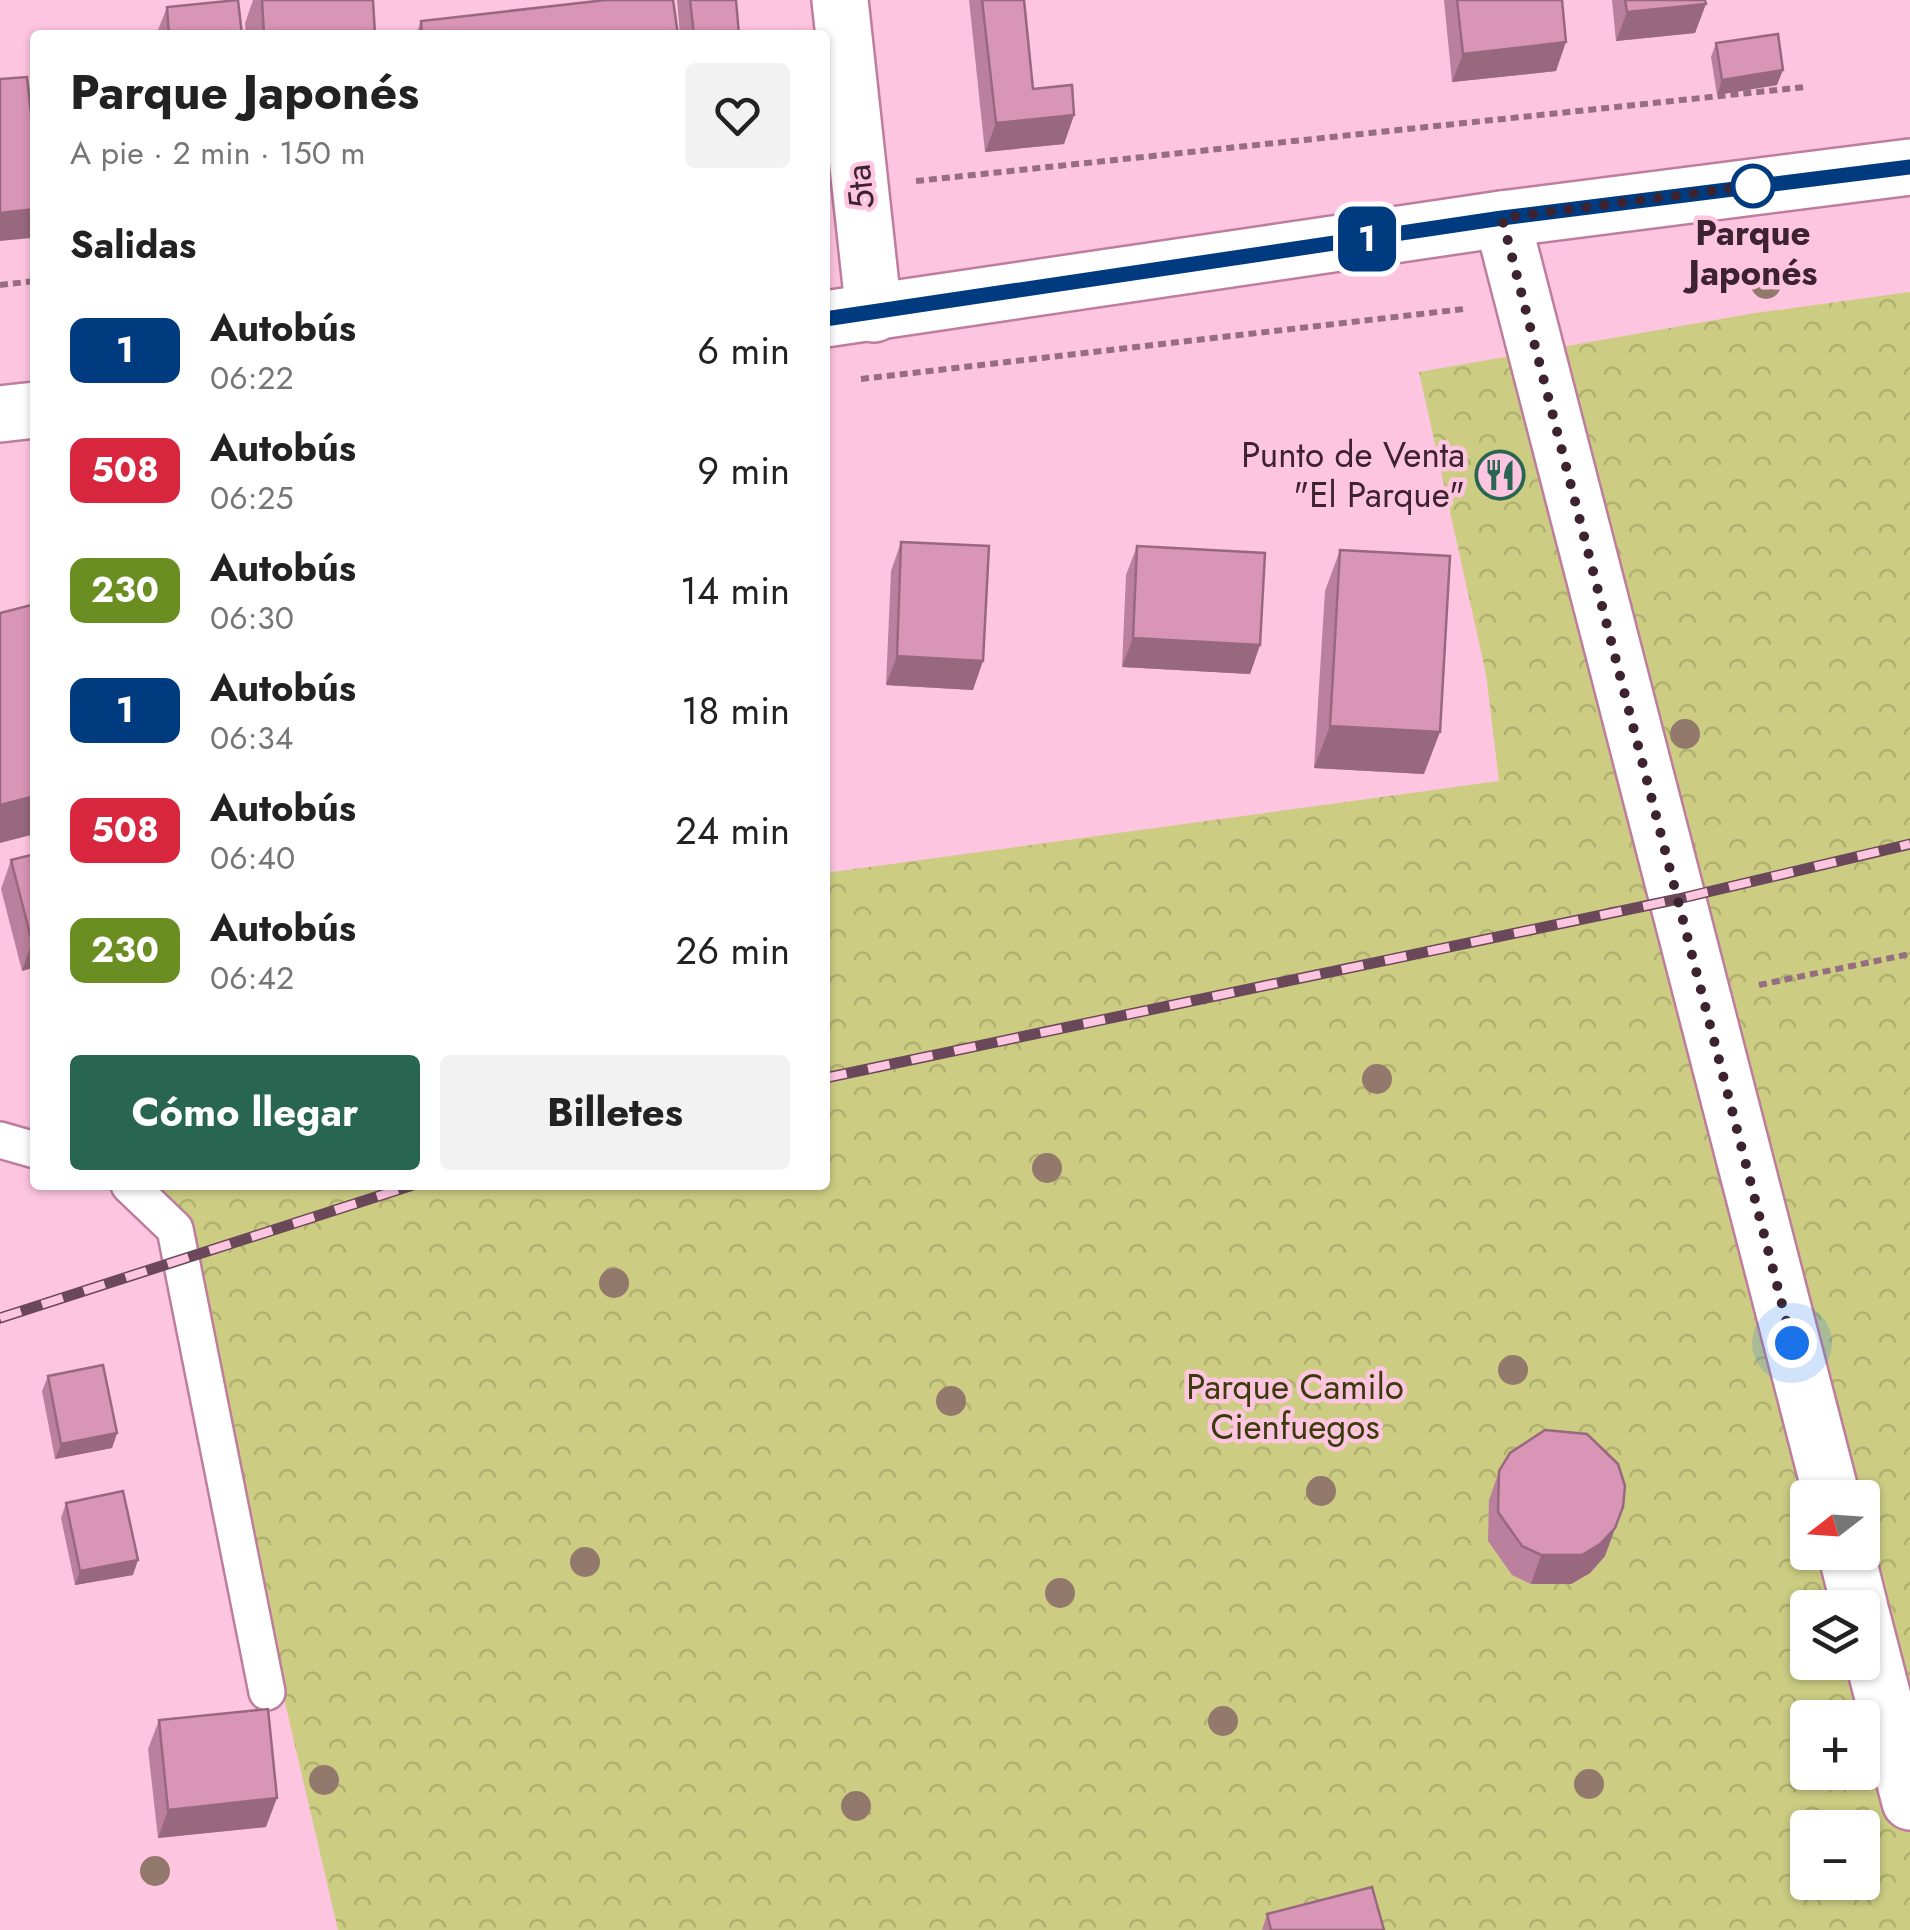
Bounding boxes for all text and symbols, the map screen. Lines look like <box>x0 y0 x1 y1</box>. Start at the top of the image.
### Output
text: Parque Japonés <box>70 58 419 127</box>
button: heart <box>685 63 790 168</box>
text: A pie · 2 min · 150 m <box>70 130 365 176</box>
street label: 5ta <box>833 162 887 212</box>
marker: Parque Japonés <box>1732 165 1774 207</box>
line badge: 1 <box>1334 206 1400 272</box>
place label: Parque Japonés <box>1683 208 1817 298</box>
text: 1 <box>1358 214 1376 264</box>
text: Salidas <box>70 217 196 272</box>
text: Autobús <box>210 300 356 355</box>
text: 6 min <box>697 323 790 378</box>
text: 1 <box>116 325 134 375</box>
text: 06:22 <box>210 355 294 401</box>
text: Autobús <box>210 420 356 475</box>
place label: Punto de Venta "El Parque" <box>1241 430 1465 520</box>
text: 9 min <box>697 443 790 498</box>
text: 508 <box>91 445 159 495</box>
restaurant icon: Punto de Venta "El Parque" <box>1474 449 1526 501</box>
text: 06:25 <box>210 475 294 521</box>
text: Autobús <box>210 540 356 595</box>
text: 14 min <box>680 563 790 618</box>
text: 230 <box>91 565 159 615</box>
text: 06:30 <box>210 595 294 641</box>
text: Autobús <box>210 660 356 715</box>
text: 18 min <box>681 683 790 738</box>
text: 1 <box>116 685 134 735</box>
text: 06:34 <box>210 715 293 761</box>
text: Autobús <box>210 780 356 835</box>
text: 24 min <box>675 803 790 858</box>
text: 508 <box>91 805 159 855</box>
text: 06:40 <box>210 835 295 881</box>
text: Autobús <box>210 900 356 955</box>
text: 26 min <box>676 923 790 978</box>
text: 230 <box>91 925 159 975</box>
text: 06:42 <box>210 955 294 1001</box>
button: Cómo llegar <box>70 1055 420 1170</box>
button: Billetes <box>440 1055 790 1170</box>
your location <box>1767 1318 1817 1368</box>
park label: Parque Camilo Cienfuegos <box>1186 1362 1404 1452</box>
north arrow <box>1790 1480 1880 1570</box>
map controls <box>1790 1480 1880 1900</box>
button: layers <box>1790 1590 1880 1680</box>
button: + <box>1790 1700 1880 1790</box>
button: − <box>1790 1810 1880 1900</box>

